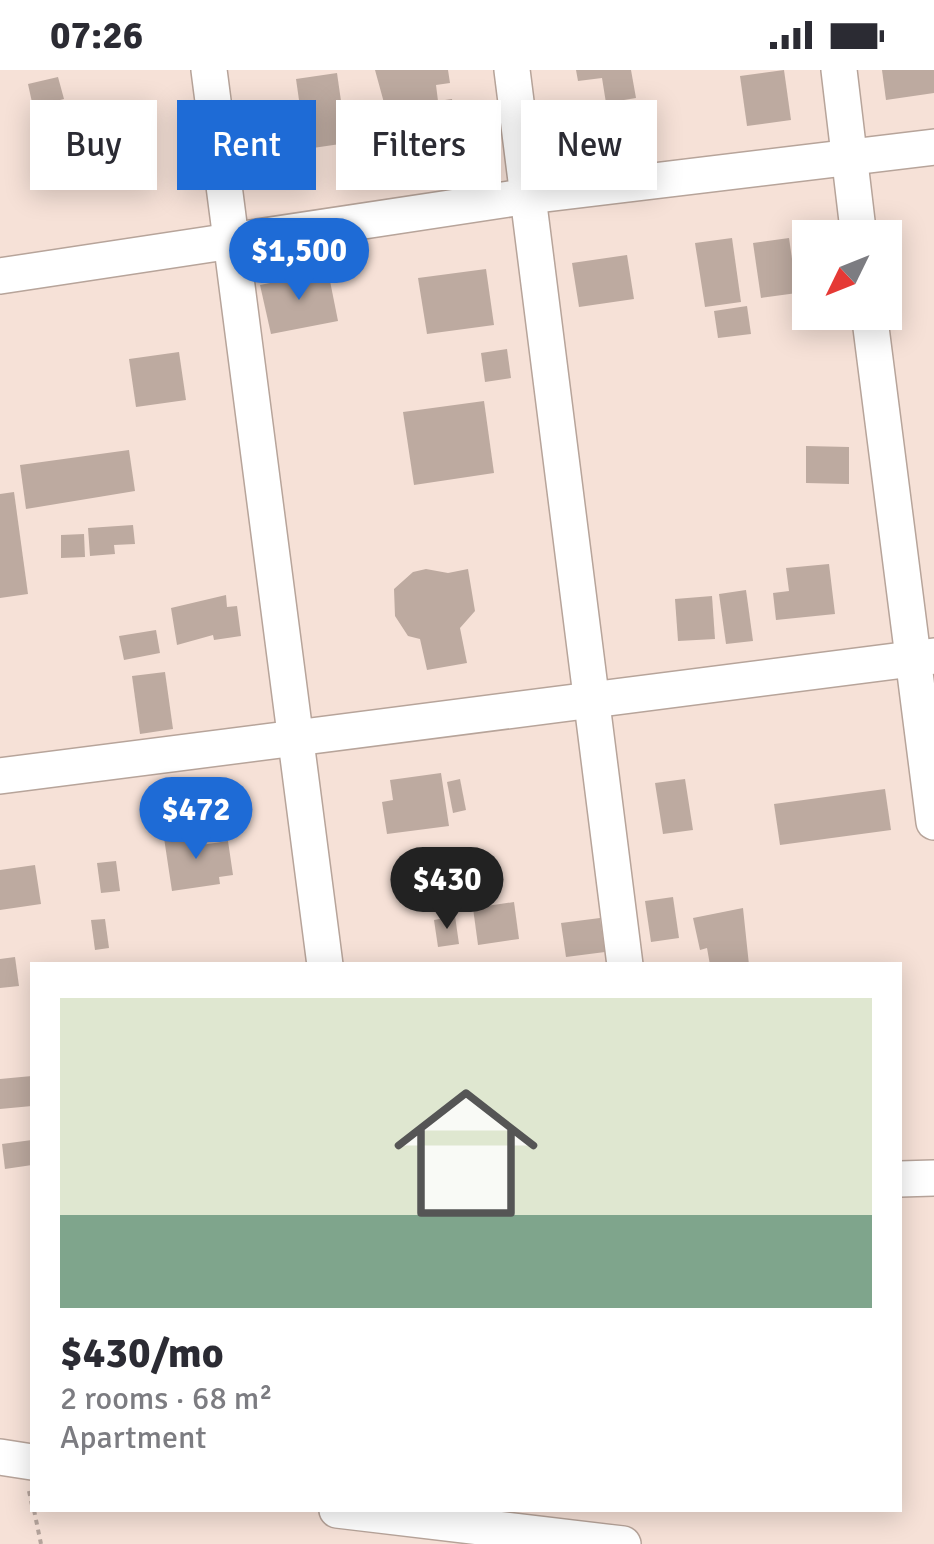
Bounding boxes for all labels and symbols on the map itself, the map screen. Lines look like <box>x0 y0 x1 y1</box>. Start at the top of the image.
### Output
pin: $1,500 <box>218 218 380 303</box>
north arrow <box>792 220 902 330</box>
pin: $472 <box>137 777 255 862</box>
pin: $430 <box>388 847 506 932</box>

